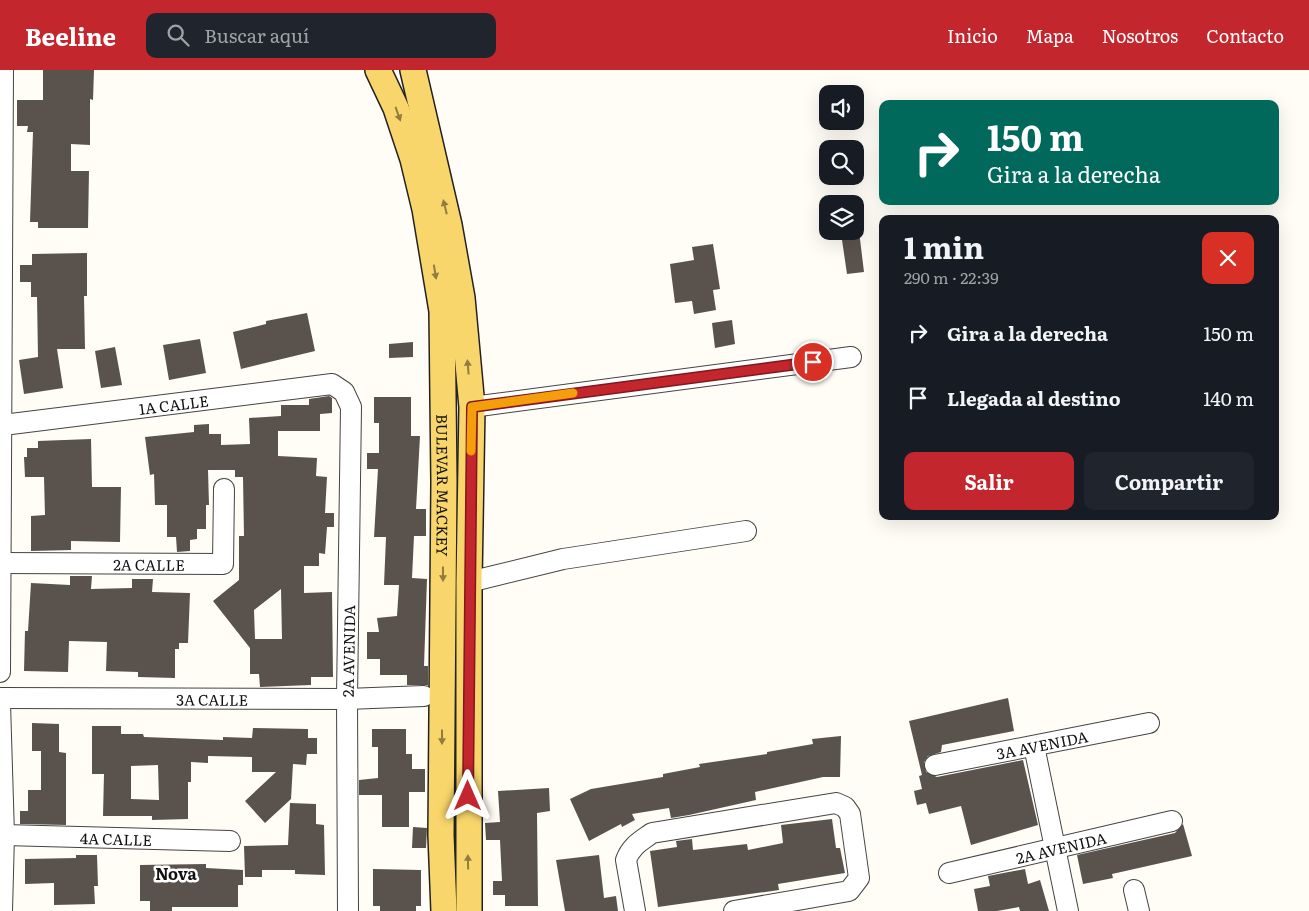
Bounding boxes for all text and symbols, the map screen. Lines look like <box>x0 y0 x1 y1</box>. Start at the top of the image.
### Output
search box <box>146 13 496 58</box>
text: Beeline <box>25 18 116 53</box>
icon: search <box>164 21 192 49</box>
text: Buscar aquí <box>204 21 309 49</box>
text: Inicio <box>947 22 998 49</box>
text: Mapa <box>1026 22 1074 49</box>
text: Nosotros <box>1102 22 1178 49</box>
text: Contacto <box>1206 22 1284 49</box>
map controls <box>819 85 864 240</box>
button: sound <box>819 85 864 130</box>
one-way arrow <box>395 107 402 122</box>
text: 150 m <box>987 110 1084 162</box>
icon: right <box>904 120 969 185</box>
button: search <box>819 140 864 185</box>
text: Gira a la derecha <box>987 157 1161 190</box>
button: layers <box>819 195 864 240</box>
one-way arrow <box>441 199 449 214</box>
text: 1 min <box>904 224 984 268</box>
button: close <box>1202 232 1254 284</box>
one-way arrow <box>432 264 440 280</box>
text: 290 m · 22:39 <box>904 265 999 289</box>
icon: right <box>904 319 932 347</box>
text: Gira a la derecha <box>947 319 1108 347</box>
text: 150 m <box>1203 319 1254 347</box>
pin <box>792 341 834 383</box>
icon: arrive <box>799 348 827 376</box>
one-way arrow <box>464 359 472 375</box>
icon: arrive <box>904 384 932 412</box>
text: Llegada al destino <box>947 384 1121 412</box>
text: 140 m <box>1203 384 1254 412</box>
street label: 1A CALLE <box>137 388 210 419</box>
street label: BULEVAR MACKEY <box>432 414 456 557</box>
button: Salir <box>904 452 1074 510</box>
button: Compartir <box>1084 452 1254 510</box>
street label: 2A CALLE <box>113 552 185 575</box>
one-way arrow <box>439 566 447 582</box>
street label: 2A AVENIDA <box>336 605 360 697</box>
street label: 3A CALLE <box>176 687 248 710</box>
street label: 3A AVENIDA <box>994 724 1090 764</box>
one-way arrow <box>438 729 446 745</box>
position arrow <box>441 769 493 821</box>
street label: 2A AVENIDA <box>1014 825 1108 869</box>
street label: 4A CALLE <box>80 826 152 850</box>
one-way arrow <box>464 854 472 870</box>
district label: Nova <box>155 861 197 885</box>

